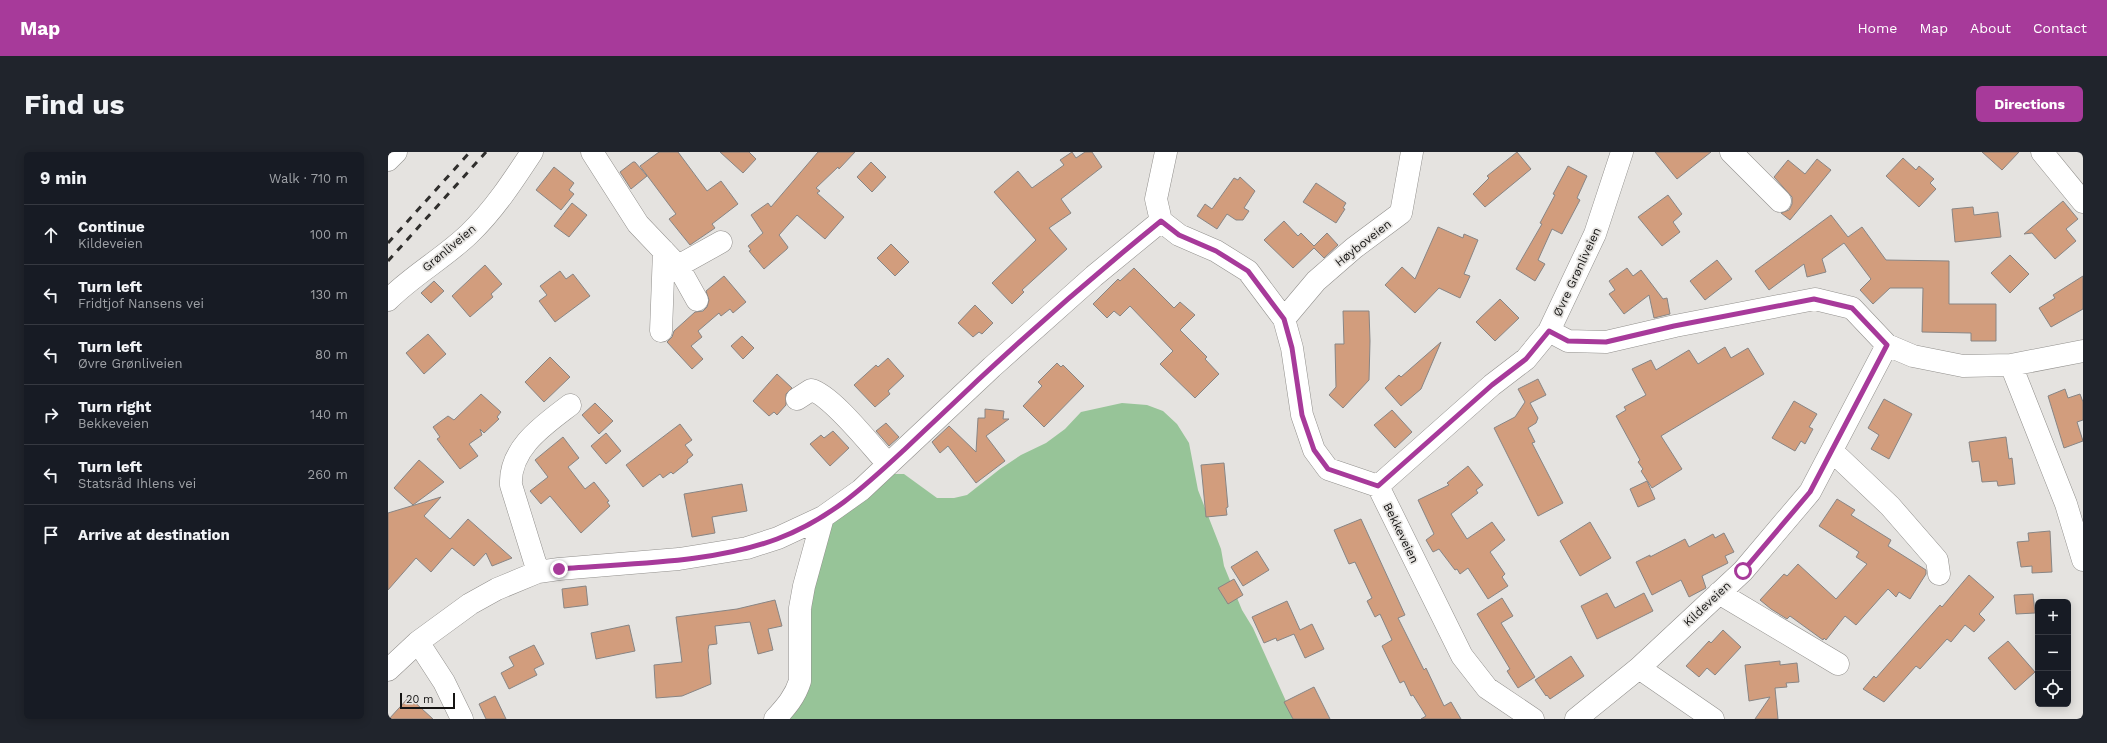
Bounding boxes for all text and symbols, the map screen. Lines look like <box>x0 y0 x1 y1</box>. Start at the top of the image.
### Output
text: Map <box>20 17 60 40</box>
text: Home <box>1857 20 1897 36</box>
text: Map <box>1919 20 1948 36</box>
text: About <box>1970 20 2011 36</box>
text: Contact <box>2033 20 2087 36</box>
button: Directions <box>1976 86 2083 122</box>
text: Find us <box>24 88 124 121</box>
text: 9 min <box>40 168 87 188</box>
text: Walk · 710 m <box>269 171 348 186</box>
street label: Høyboveien <box>1332 217 1394 269</box>
text: Continue <box>78 218 145 236</box>
street label: Grønliveien <box>419 222 479 274</box>
icon: ahead <box>40 224 62 246</box>
street label: Øvre Grønliveien <box>1550 225 1604 319</box>
text: 100 m <box>310 227 348 242</box>
text: Kildeveien <box>78 236 143 251</box>
text: Turn left <box>78 278 142 296</box>
icon: left <box>40 284 62 306</box>
text: 130 m <box>310 287 348 302</box>
text: Fridtjof Nansens vei <box>78 296 204 311</box>
text: Turn left <box>78 338 142 356</box>
icon: left <box>40 344 62 366</box>
text: 80 m <box>315 347 348 362</box>
text: Øvre Grønliveien <box>78 356 183 371</box>
text: Turn right <box>78 398 151 416</box>
icon: right <box>40 404 62 426</box>
text: 140 m <box>310 407 348 422</box>
text: Bekkeveien <box>78 416 149 431</box>
text: Turn left <box>78 458 142 476</box>
icon: left <box>40 464 62 486</box>
text: 260 m <box>308 467 348 482</box>
text: Statsråd Ihlens vei <box>78 476 196 491</box>
street label: Bekkeveien <box>1380 500 1422 566</box>
icon: arrive <box>40 524 62 546</box>
text: Arrive at destination <box>78 526 230 544</box>
route end <box>550 560 568 578</box>
route start <box>1734 562 1752 580</box>
street label: Kildeveien <box>1680 579 1734 629</box>
map controls <box>2035 599 2071 707</box>
button: + <box>2035 599 2071 635</box>
button: − <box>2035 635 2071 671</box>
button: locate <box>2035 671 2071 707</box>
scale bar <box>400 691 455 710</box>
text: 20 m <box>406 693 434 706</box>

